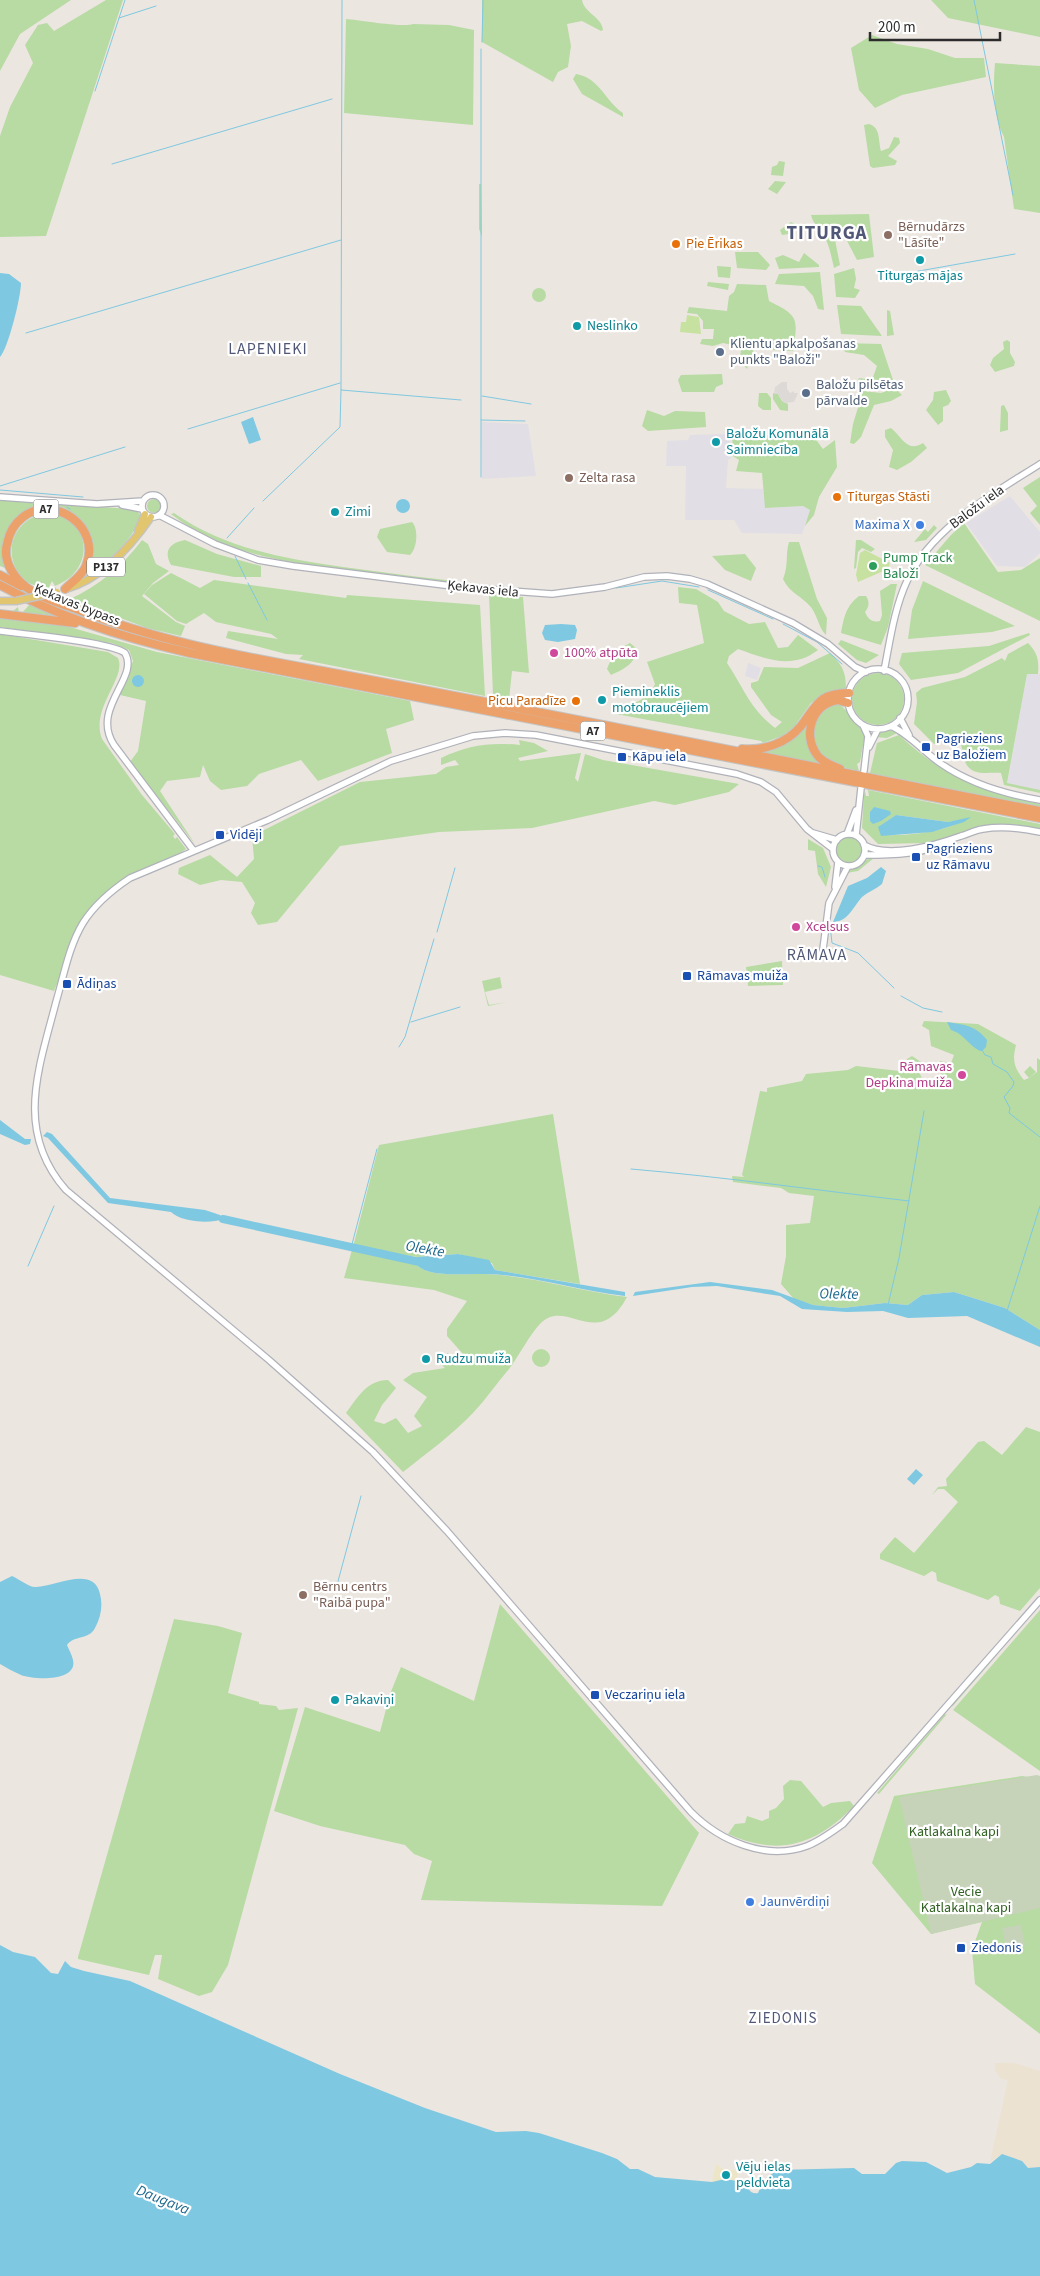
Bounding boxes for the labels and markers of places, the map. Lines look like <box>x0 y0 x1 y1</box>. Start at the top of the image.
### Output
place label: Bērnudārzs "Lāsīte" <box>898 217 965 253</box>
marker: Bērnudārzs "Lāsīte" <box>882 229 894 241</box>
place label: Pie Ērikas <box>686 234 743 254</box>
marker: Pie Ērikas <box>670 238 682 250</box>
marker: Titurgas mājas <box>914 254 926 266</box>
place label: Titurgas mājas <box>877 266 963 286</box>
place label: Neslinko <box>587 316 638 336</box>
marker: Neslinko <box>571 320 583 332</box>
place label: Klientu apkalpošanas punkts "Baloži" <box>730 334 856 370</box>
marker: Klientu apkalpošanas punkts "Baloži" <box>714 346 726 358</box>
place label: Baložu pilsētas pārvalde <box>816 375 904 411</box>
marker: Baložu pilsētas pārvalde <box>800 387 812 399</box>
place label: Baložu Komunālā Saimniecība <box>726 424 829 460</box>
marker: Baložu Komunālā Saimniecība <box>710 436 722 448</box>
place label: Zelta rasa <box>579 468 636 488</box>
marker: Zelta rasa <box>563 472 575 484</box>
place label: Titurgas Stāsti <box>847 487 930 507</box>
marker: Titurgas Stāsti <box>831 491 843 503</box>
place label: Zimi <box>345 502 371 522</box>
marker: Zimi <box>329 506 341 518</box>
place label: Maxima X <box>854 515 910 535</box>
marker: Maxima X <box>914 519 926 531</box>
place label: Pump Track Baloži <box>883 548 953 584</box>
marker: Pump Track Baloži <box>867 560 879 572</box>
place label: 100% atpūta <box>564 643 638 663</box>
marker: 100% atpūta <box>548 647 560 659</box>
place label: Piemineklis motobraucējiem <box>612 682 709 718</box>
place label: Picu Paradīze <box>488 691 566 711</box>
marker: Piemineklis motobraucējiem <box>596 694 608 706</box>
marker: Picu Paradīze <box>570 695 582 707</box>
place label: Pagrieziens uz Baložiem <box>936 729 1007 765</box>
marker: Pagrieziens uz Baložiem <box>920 741 932 753</box>
place label: Kāpu iela <box>632 747 686 767</box>
marker: Kāpu iela <box>616 751 628 763</box>
place label: Vidēji <box>230 825 262 845</box>
marker: Vidēji <box>214 829 226 841</box>
place label: Pagrieziens uz Rāmavu <box>926 839 993 875</box>
marker: Pagrieziens uz Rāmavu <box>910 851 922 863</box>
place label: Xcelsus <box>806 917 849 937</box>
marker: Xcelsus <box>790 921 802 933</box>
place label: Rāmavas muiža <box>697 966 788 986</box>
marker: Rāmavas muiža <box>681 970 693 982</box>
place label: Ādiņas <box>77 974 117 994</box>
marker: Ādiņas <box>61 978 73 990</box>
place label: Rāmavas Depkina muiža <box>865 1057 952 1093</box>
marker: Rāmavas Depkina muiža <box>956 1069 968 1081</box>
place label: Rudzu muiža <box>436 1349 511 1369</box>
marker: Rudzu muiža <box>420 1353 432 1365</box>
place label: Bērnu centrs "Raibā pupa" <box>313 1577 391 1613</box>
marker: Bērnu centrs "Raibā pupa" <box>297 1589 309 1601</box>
place label: Veczariņu iela <box>605 1685 685 1705</box>
marker: Veczariņu iela <box>589 1689 601 1701</box>
place label: Pakaviņi <box>345 1690 394 1710</box>
marker: Pakaviņi <box>329 1694 341 1706</box>
place label: Jaunvērdiņi <box>760 1892 830 1912</box>
marker: Jaunvērdiņi <box>744 1896 756 1908</box>
place label: Ziedonis <box>971 1938 1021 1958</box>
marker: Ziedonis <box>955 1942 967 1954</box>
place label: Vēju ielas peldvieta <box>736 2157 791 2193</box>
marker: Vēju ielas peldvieta <box>720 2169 732 2181</box>

